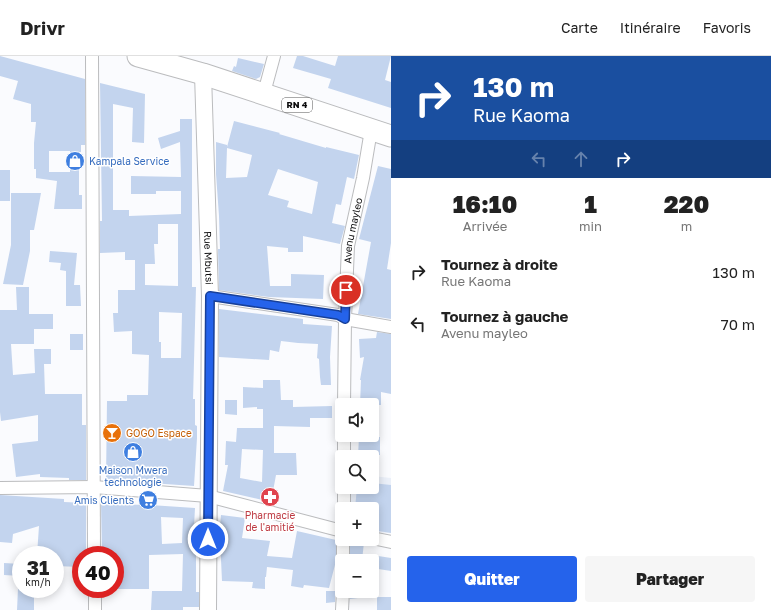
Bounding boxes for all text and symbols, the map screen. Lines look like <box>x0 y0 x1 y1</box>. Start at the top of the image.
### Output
text: Drivr <box>20 16 65 39</box>
text: Carte <box>561 19 598 36</box>
text: Itinéraire <box>620 19 681 36</box>
text: Favoris <box>703 19 751 36</box>
text: 130 m <box>473 70 554 103</box>
icon: right <box>407 72 459 124</box>
road number: RN 4 <box>282 98 312 112</box>
text: Rue Kaoma <box>473 104 570 126</box>
icon: left <box>528 148 550 170</box>
icon: ahead <box>570 148 592 170</box>
icon: right <box>612 148 634 170</box>
shop icon: Kampala Service <box>64 150 86 172</box>
place label: Kampala Service <box>89 155 170 167</box>
text: 16:10 <box>453 189 517 218</box>
text: 1 <box>584 189 597 218</box>
text: 220 <box>664 189 709 218</box>
street label: Avenu mayleo <box>341 196 364 264</box>
text: Arrivée <box>463 218 507 234</box>
text: min <box>579 218 602 234</box>
text: m <box>681 218 692 234</box>
street label: Rue Mbutsi <box>202 231 216 285</box>
text: Tournez à droite <box>441 255 558 273</box>
icon: right <box>407 261 429 283</box>
text: 130 m <box>713 263 755 281</box>
pin <box>329 273 363 307</box>
text: Rue Kaoma <box>441 273 511 289</box>
icon: arrive <box>335 279 357 301</box>
text: Tournez à gauche <box>441 307 568 325</box>
icon: left <box>407 313 429 335</box>
text: 70 m <box>721 315 755 333</box>
text: Avenu mayleo <box>441 325 528 341</box>
map controls <box>335 398 379 598</box>
button: sound <box>335 398 379 442</box>
bar icon: GOGO Espace <box>101 422 123 444</box>
place label: GOGO Espace <box>126 427 192 439</box>
shop icon: Maison Mwera technologie <box>122 441 144 463</box>
button: search <box>335 450 379 494</box>
place label: Maison Mwera technologie <box>99 464 167 488</box>
pharmacy icon: Pharmacie de l'amitié <box>259 486 281 508</box>
supermarket icon: Amis Clients <box>137 489 159 511</box>
place label: Amis Clients <box>74 494 134 506</box>
button: + <box>335 502 379 546</box>
place label: Pharmacie de l'amitié <box>245 509 296 533</box>
position arrow <box>187 518 229 560</box>
speed limit sign: 40 <box>72 546 124 598</box>
button: − <box>335 554 379 598</box>
text: 31 <box>27 555 49 579</box>
button: Quitter <box>407 556 577 602</box>
button: Partager <box>585 556 755 602</box>
text: km/h <box>25 576 51 588</box>

